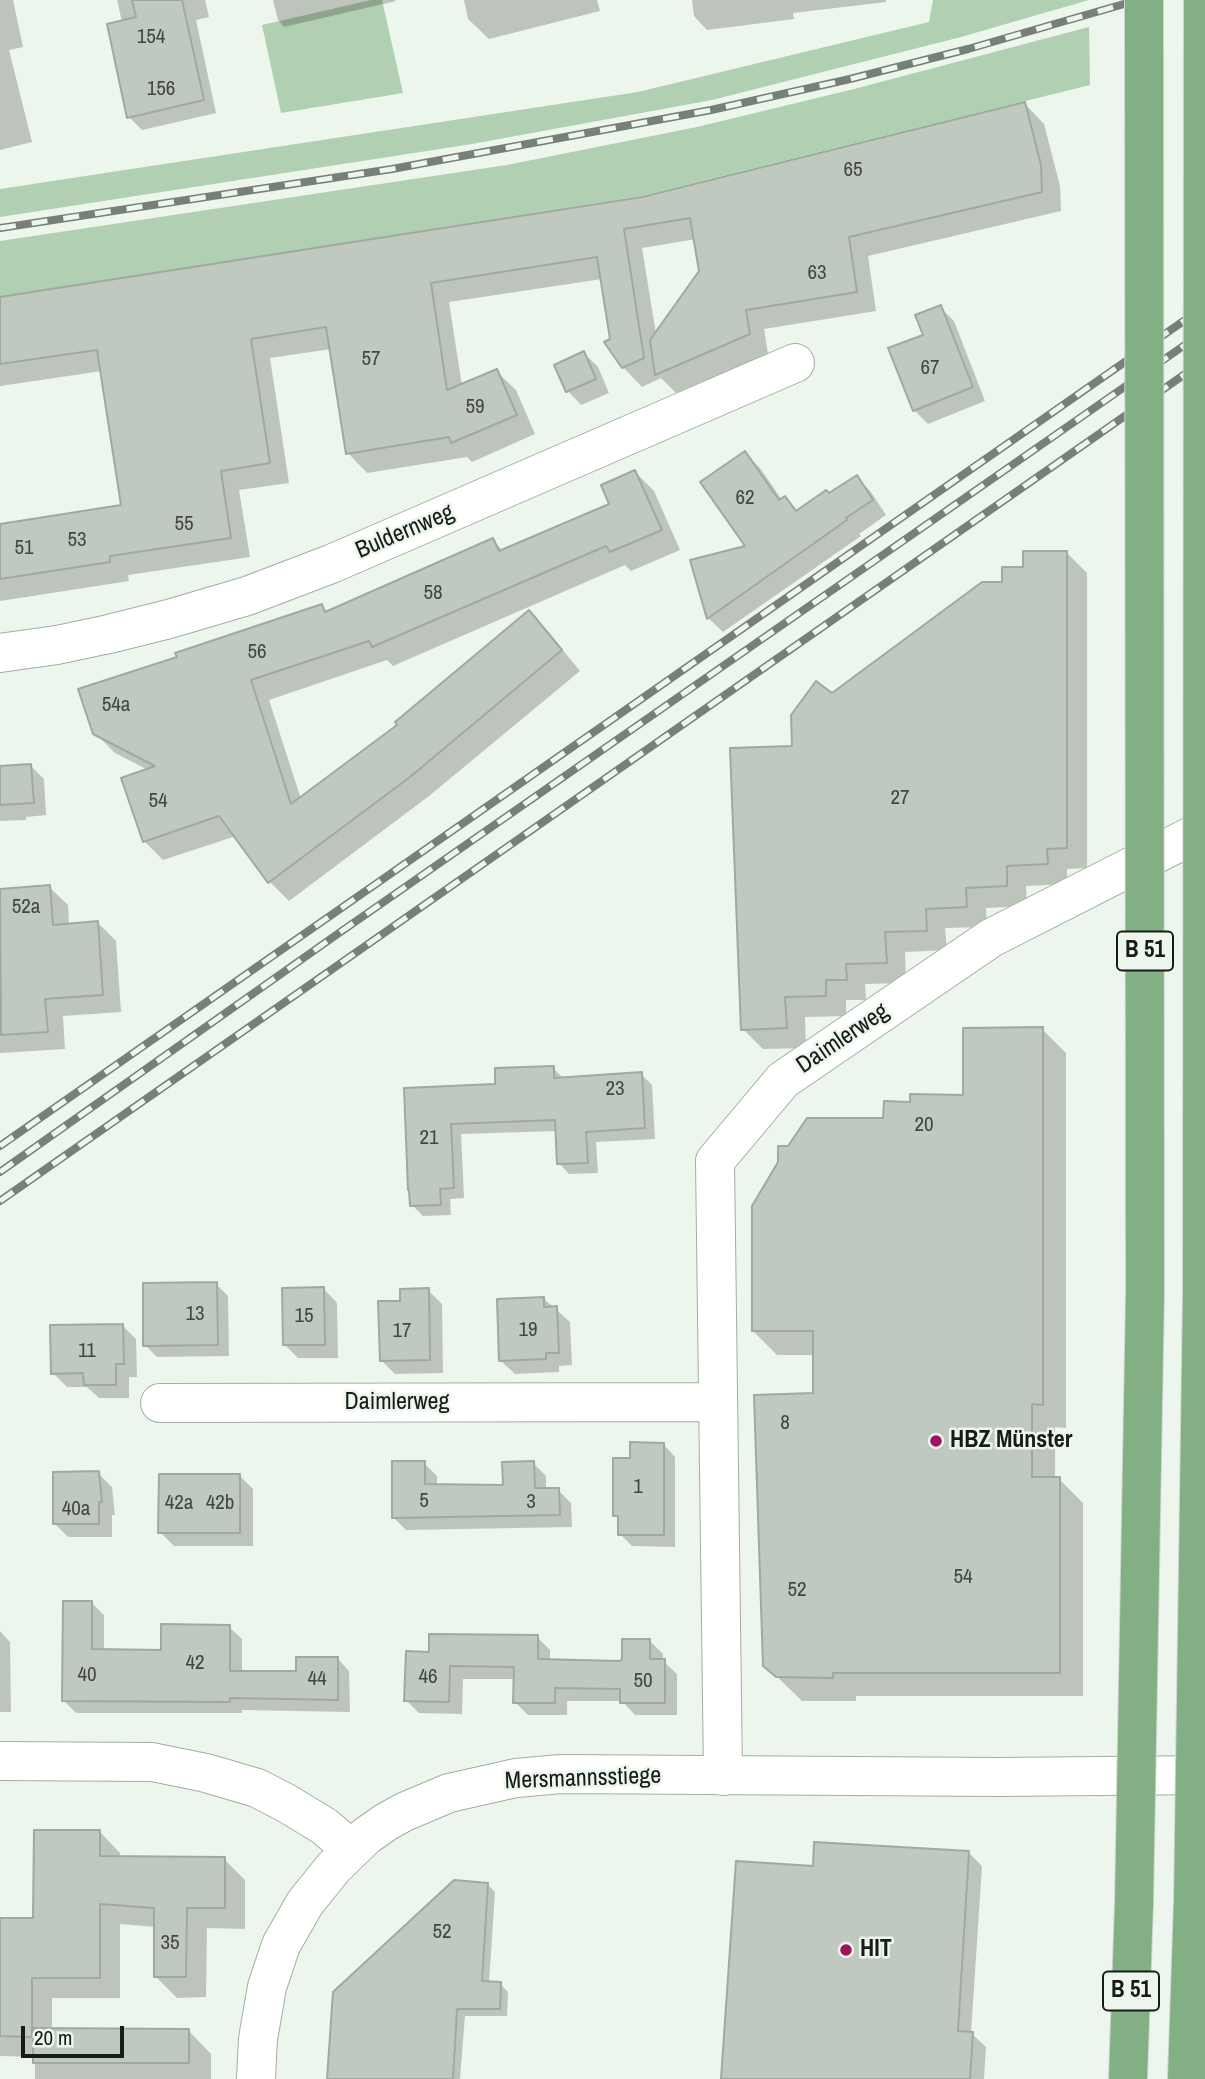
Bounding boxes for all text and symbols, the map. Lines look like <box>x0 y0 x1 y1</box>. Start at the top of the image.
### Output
house number: 154 <box>137 24 165 50</box>
house number: 156 <box>147 76 175 102</box>
house number: 65 <box>843 157 863 183</box>
house number: 63 <box>807 260 827 286</box>
house number: 57 <box>361 346 381 372</box>
house number: 67 <box>920 355 940 381</box>
house number: 59 <box>465 394 485 420</box>
house number: 62 <box>735 485 755 511</box>
street label: Buldernweg <box>352 498 458 566</box>
house number: 55 <box>174 511 194 537</box>
house number: 53 <box>67 527 87 553</box>
house number: 51 <box>14 535 34 561</box>
house number: 58 <box>423 580 443 606</box>
house number: 56 <box>247 639 267 665</box>
house number: 54a <box>102 692 130 718</box>
house number: 27 <box>890 785 910 811</box>
house number: 54 <box>148 788 168 814</box>
house number: 52a <box>12 894 40 920</box>
road number: B 51 <box>1117 932 1173 970</box>
street label: Daimlerweg <box>791 998 895 1080</box>
house number: 23 <box>605 1076 625 1102</box>
house number: 20 <box>914 1112 934 1138</box>
house number: 21 <box>419 1125 439 1151</box>
house number: 13 <box>185 1301 205 1327</box>
house number: 15 <box>294 1303 314 1329</box>
house number: 19 <box>518 1317 538 1343</box>
house number: 17 <box>392 1318 412 1344</box>
house number: 11 <box>78 1338 96 1364</box>
street label: Daimlerweg <box>345 1389 449 1417</box>
house number: 8 <box>780 1410 790 1436</box>
place label: HBZ Münster <box>950 1427 1072 1455</box>
marker: HBZ Münster <box>928 1433 944 1449</box>
house number: 1 <box>633 1474 643 1500</box>
house number: 5 <box>419 1488 429 1514</box>
house number: 3 <box>526 1489 536 1515</box>
house number: 42a <box>165 1490 193 1516</box>
house number: 42b <box>206 1490 234 1516</box>
house number: 40a <box>62 1496 90 1522</box>
house number: 54 <box>953 1564 973 1590</box>
house number: 52 <box>787 1577 807 1603</box>
house number: 42 <box>185 1650 205 1676</box>
house number: 40 <box>77 1662 97 1688</box>
house number: 46 <box>418 1664 438 1690</box>
house number: 44 <box>307 1666 327 1692</box>
house number: 50 <box>633 1668 653 1694</box>
street label: Mersmannsstiege <box>504 1762 662 1796</box>
house number: 52 <box>432 1919 452 1945</box>
house number: 35 <box>160 1930 180 1956</box>
place label: HIT <box>860 1936 892 1964</box>
marker: HIT <box>838 1942 854 1958</box>
road number: B 51 <box>1103 1972 1159 2010</box>
scale bar <box>24 2012 128 2056</box>
text: 20 m <box>34 2023 72 2052</box>

